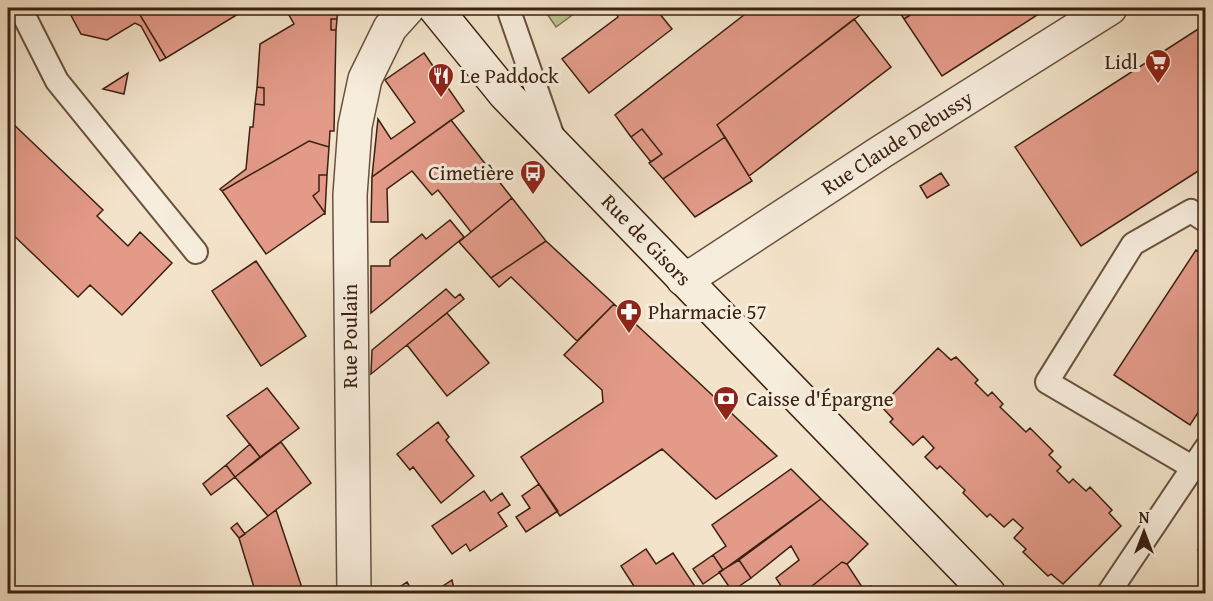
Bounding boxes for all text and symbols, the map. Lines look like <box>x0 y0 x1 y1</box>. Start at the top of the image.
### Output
place label: Lidl <box>1105 46 1138 77</box>
supermarket icon: Lidl <box>1143 47 1173 85</box>
place label: Le Paddock <box>460 60 559 91</box>
restaurant icon: Le Paddock <box>426 61 456 99</box>
street label: Rue Claude Debussy <box>815 82 979 202</box>
place label: Cimetière <box>428 157 514 188</box>
bus stop icon: Cimetière <box>518 158 548 196</box>
street label: Rue de Gisors <box>594 186 699 293</box>
street label: Rue Poulain <box>334 283 365 388</box>
place label: Pharmacie 57 <box>648 296 767 327</box>
pharmacy icon: Pharmacie 57 <box>614 297 644 335</box>
place label: Caisse d'Épargne <box>746 383 894 414</box>
bank icon: Caisse d'Épargne <box>711 384 741 422</box>
north arrow <box>1114 502 1174 562</box>
text: N <box>1139 505 1150 529</box>

